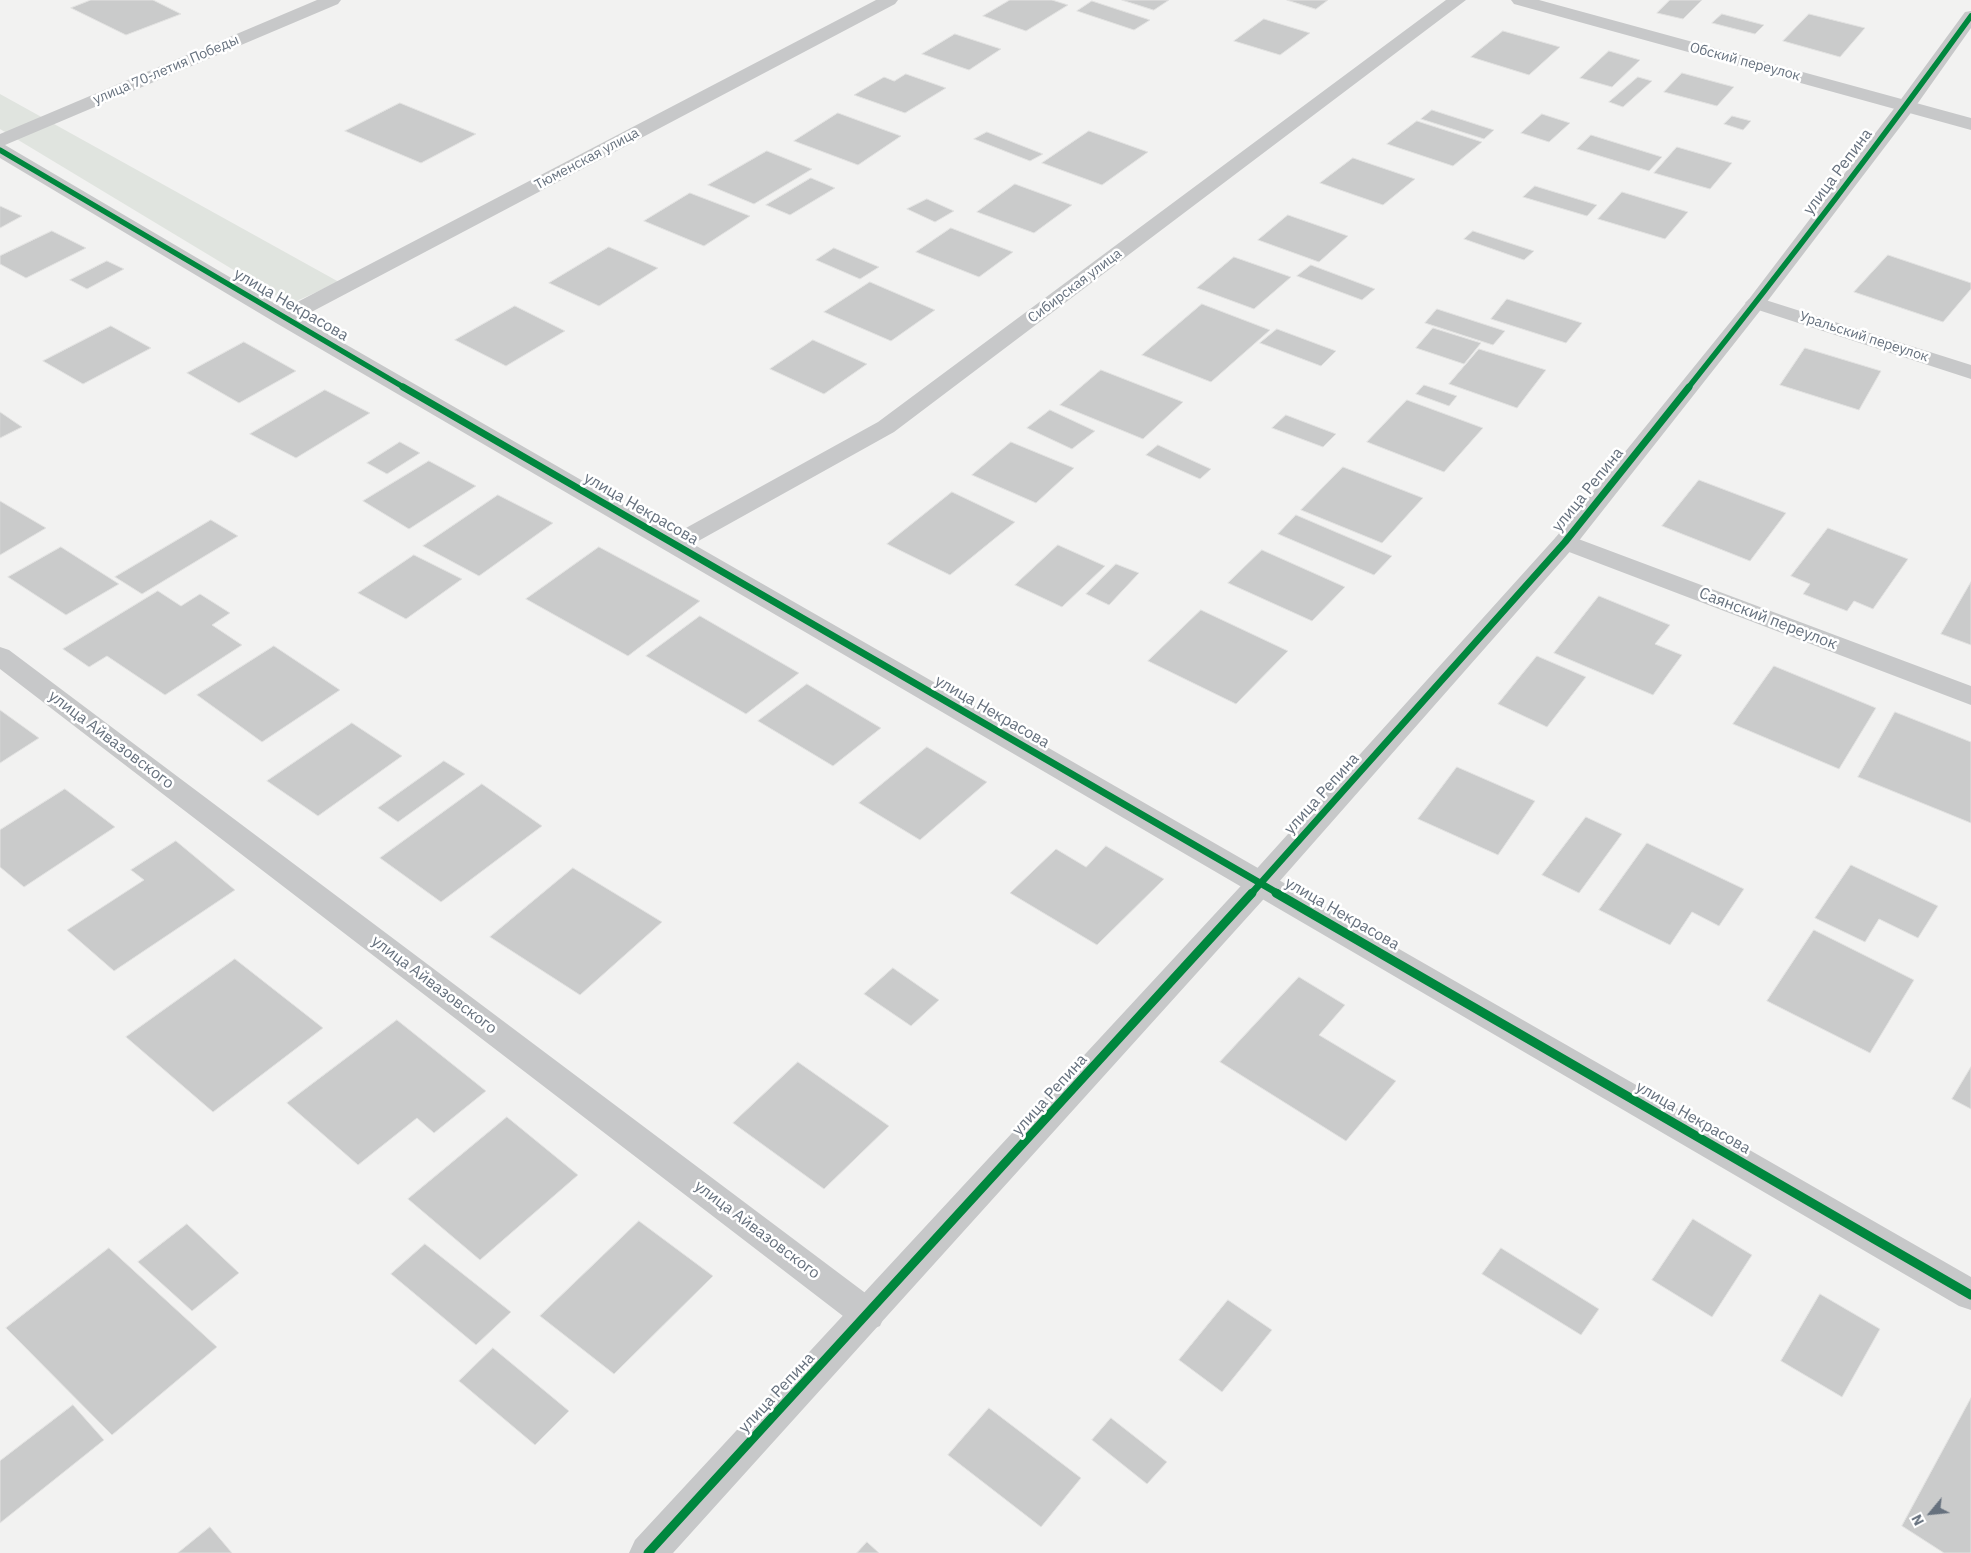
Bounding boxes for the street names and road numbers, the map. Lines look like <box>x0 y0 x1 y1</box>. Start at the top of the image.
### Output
street label: улица 70-летия Победы <box>91 32 241 108</box>
street label: Обский переулок <box>1688 39 1802 85</box>
street label: Тюменская улица <box>532 124 642 194</box>
street label: улица Репина <box>1799 125 1877 219</box>
street label: Сибирская улица <box>1025 245 1125 327</box>
street label: улица Некрасова <box>230 264 352 346</box>
street label: Уральский переулок <box>1797 308 1931 366</box>
street label: улица Репина <box>1548 444 1628 536</box>
street label: улица Некрасова <box>580 468 702 550</box>
street label: Саянский переулок <box>1696 584 1840 654</box>
street label: улица Некрасова <box>931 671 1053 753</box>
street label: улица Айвазовского <box>44 687 178 793</box>
street label: улица Репина <box>1280 749 1364 839</box>
street label: улица Некрасова <box>1281 873 1403 955</box>
street label: улица Айвазовского <box>367 932 501 1038</box>
street label: улица Репина <box>1008 1050 1092 1140</box>
street label: улица Некрасова <box>1632 1077 1754 1159</box>
street label: улица Айвазовского <box>690 1177 824 1283</box>
street label: улица Репина <box>735 1349 819 1437</box>

